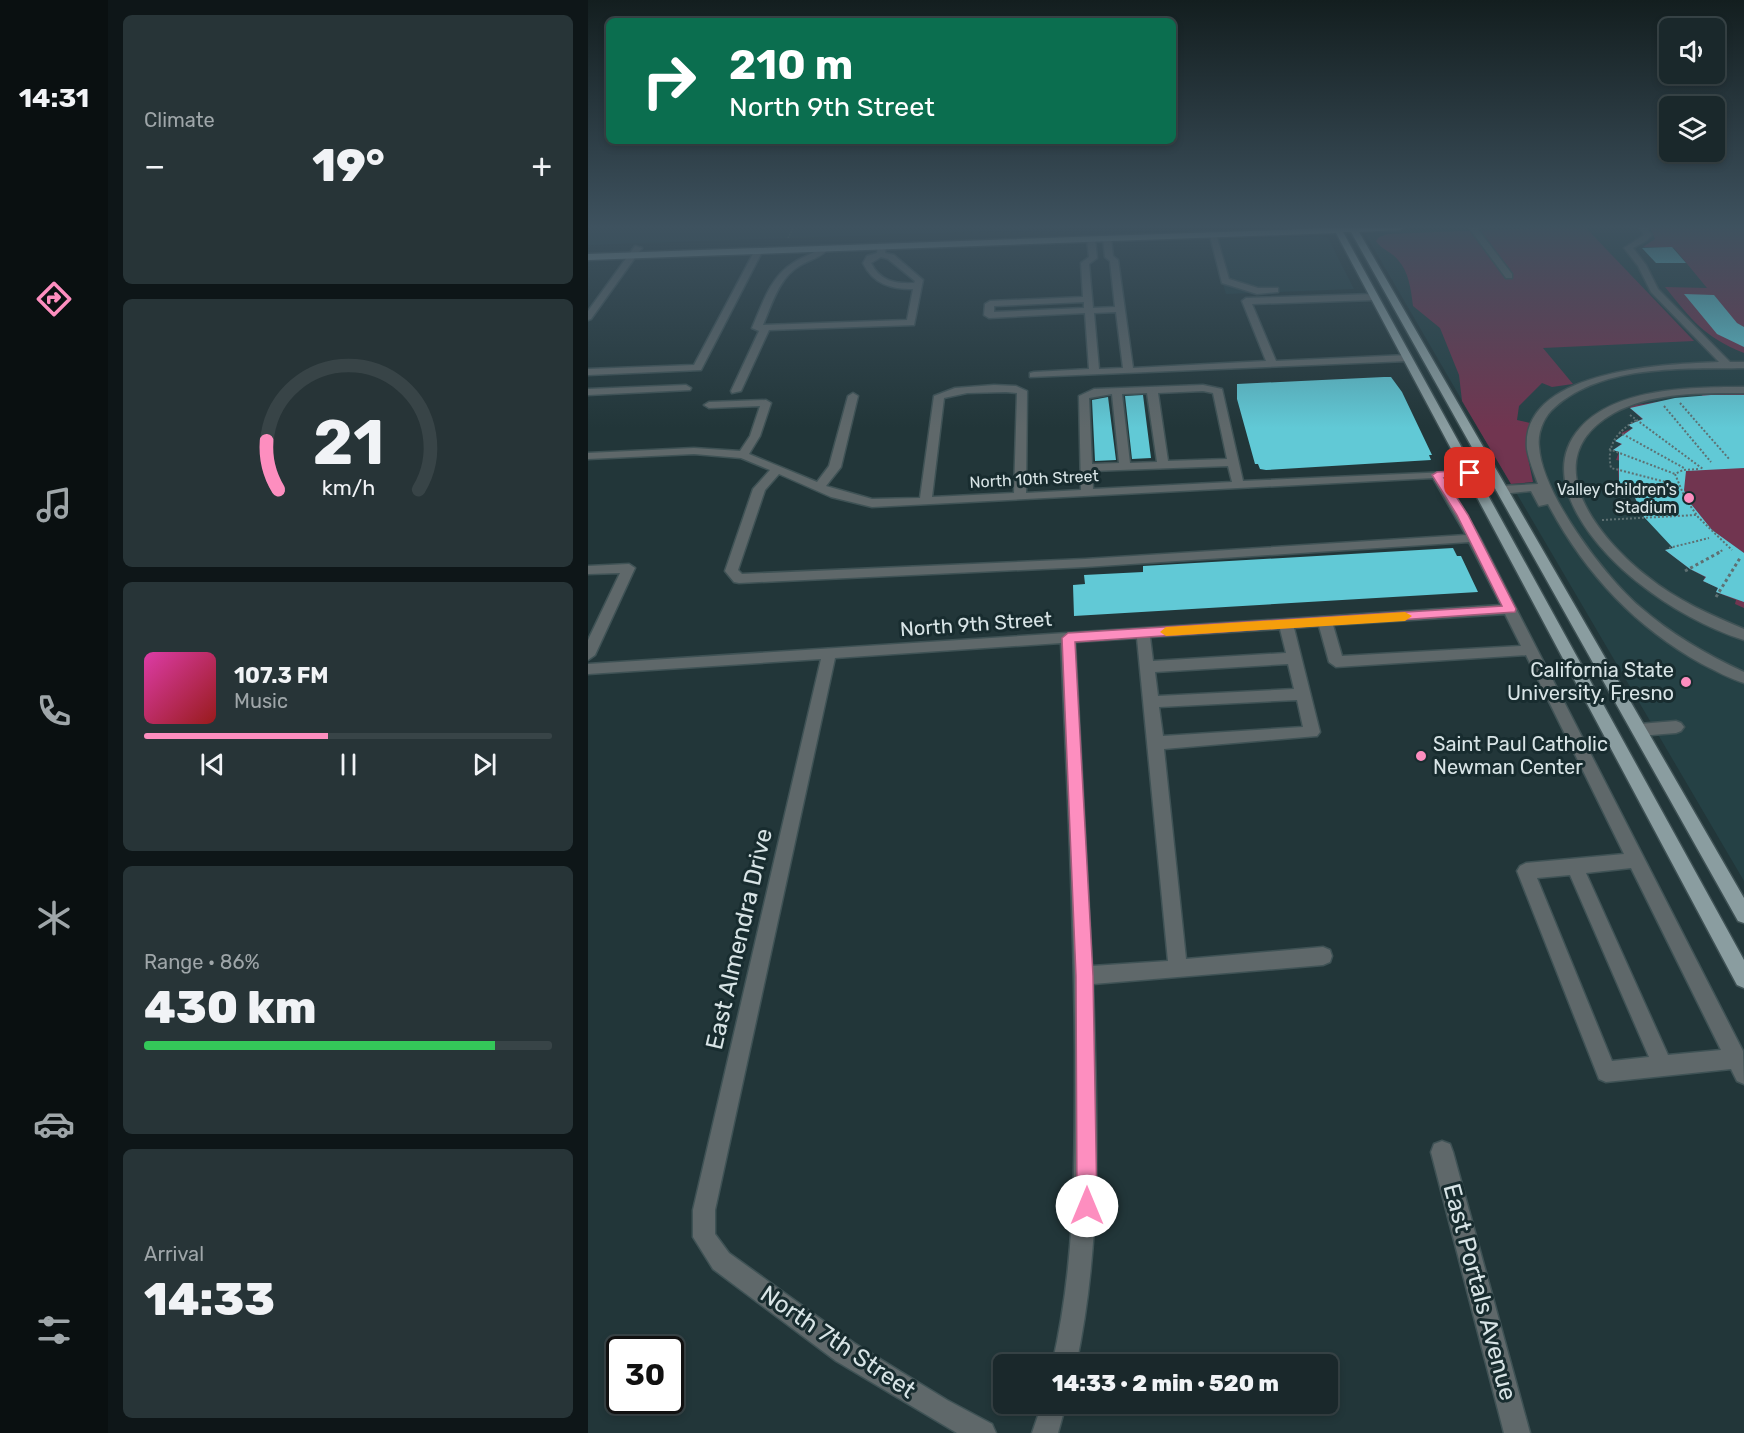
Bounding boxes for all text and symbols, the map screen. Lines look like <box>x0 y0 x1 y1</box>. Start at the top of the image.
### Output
map controls <box>1659 18 1725 162</box>
button: sound <box>1659 18 1725 84</box>
text: 210 m <box>729 40 853 90</box>
icon: right <box>630 42 708 120</box>
text: 14:31 <box>19 82 89 114</box>
text: North 9th Street <box>729 91 935 123</box>
button: layers <box>1659 96 1725 162</box>
text: Climate <box>144 108 215 132</box>
text: 19° <box>312 139 385 192</box>
text: − <box>144 146 165 185</box>
text: + <box>531 146 552 185</box>
icon: directions <box>33 278 75 320</box>
text: 21 <box>312 406 384 480</box>
pin <box>1444 447 1495 498</box>
icon: arrive <box>1453 456 1486 489</box>
street label: North 10th Street <box>969 466 1099 492</box>
text: km/h <box>321 475 375 500</box>
place label: Valley Children's Stadium <box>1557 480 1677 517</box>
icon: music <box>33 484 75 526</box>
marker: Valley Children's Stadium <box>1682 491 1696 505</box>
street label: North 9th Street <box>899 607 1053 641</box>
place label: California State University, Fresno <box>1507 658 1674 705</box>
text: 107.3 FM <box>234 662 329 689</box>
marker: California State University, Fresno <box>1679 675 1693 689</box>
text: Music <box>234 689 288 713</box>
icon: phone <box>33 690 75 732</box>
place label: Saint Paul Catholic Newman Center <box>1433 732 1608 779</box>
icon: previous <box>196 748 229 781</box>
icon: pause <box>332 748 365 781</box>
icon: next <box>468 748 501 781</box>
marker: Saint Paul Catholic Newman Center <box>1414 749 1428 763</box>
street label: East Almendra Drive <box>700 826 778 1052</box>
icon: climate <box>33 897 75 939</box>
text: Range · 86% <box>144 950 260 974</box>
text: 430 km <box>144 981 317 1034</box>
icon: car <box>33 1103 75 1145</box>
position arrow <box>1055 1174 1119 1238</box>
street label: East Portals Avenue <box>1438 1180 1522 1404</box>
text: Arrival <box>144 1242 204 1266</box>
text: 14:33 <box>144 1273 275 1326</box>
street label: North 7th Street <box>755 1280 921 1404</box>
icon: filters <box>33 1309 75 1351</box>
speed limit sign: 30 <box>606 1336 684 1414</box>
text: 14:33 · 2 min · 520 m <box>1052 1370 1279 1397</box>

